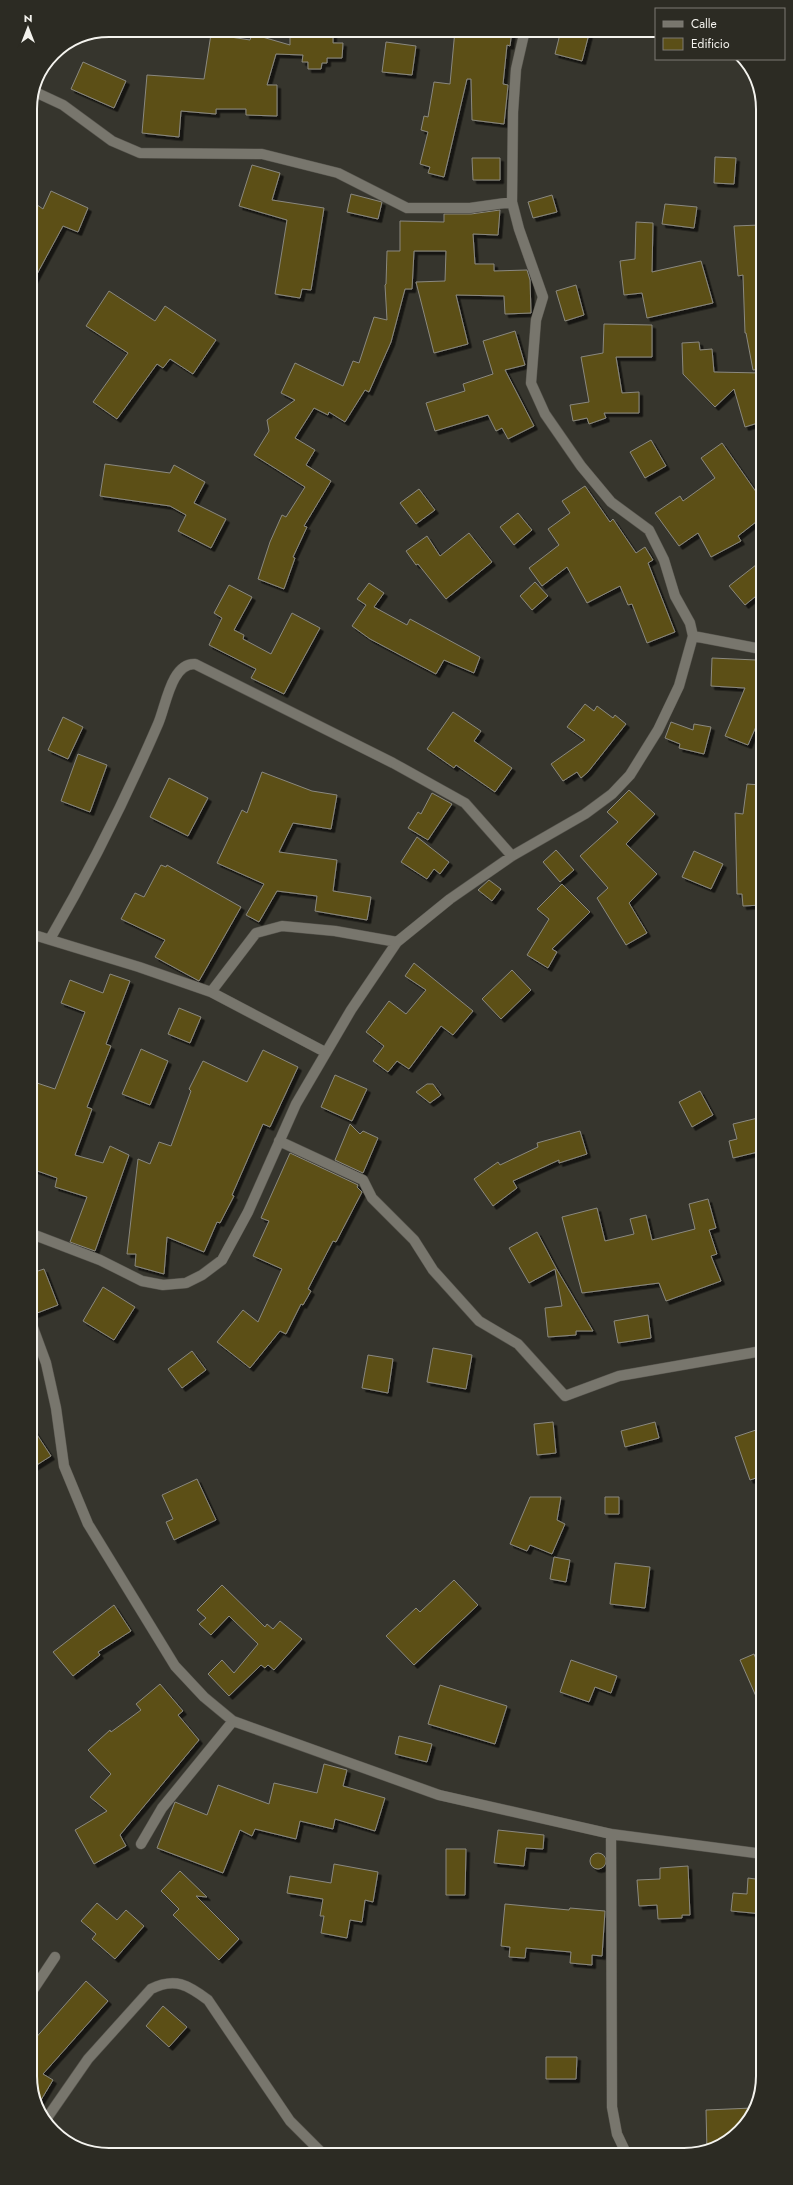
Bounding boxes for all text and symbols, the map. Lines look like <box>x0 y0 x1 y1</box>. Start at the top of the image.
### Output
north arrow <box>8 8 48 48</box>
legend <box>655 8 785 60</box>
text: N <box>24 10 32 26</box>
text: Calle <box>691 15 717 33</box>
text: Edificio <box>691 35 730 53</box>

